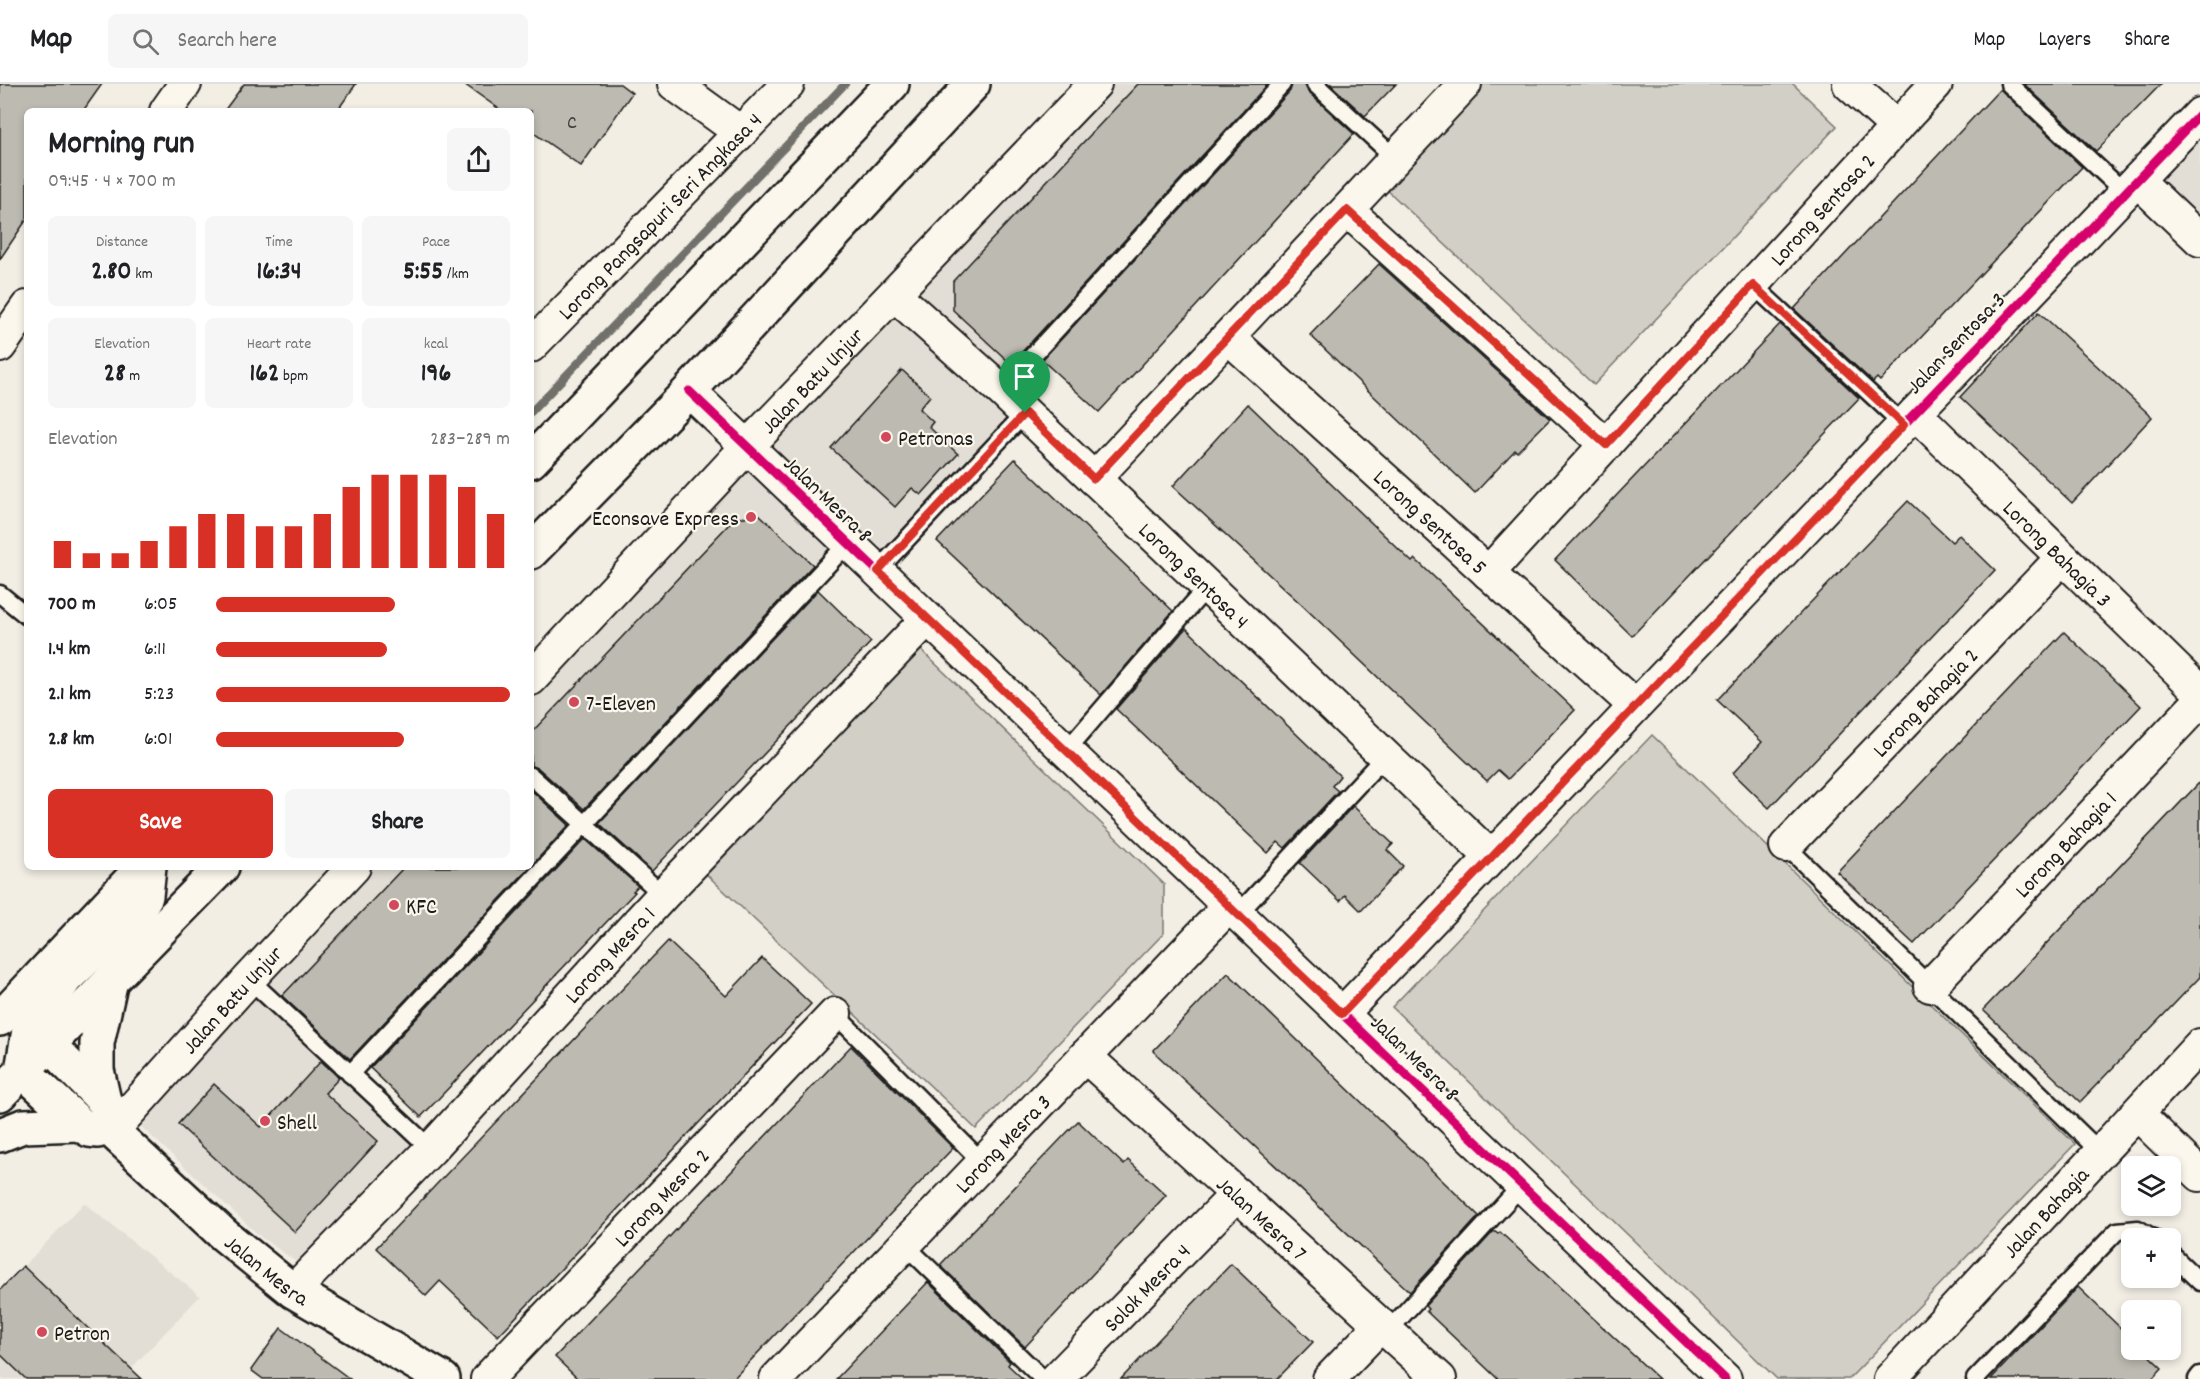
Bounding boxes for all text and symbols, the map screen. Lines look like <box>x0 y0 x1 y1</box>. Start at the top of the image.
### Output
search box <box>108 14 528 68</box>
text: Map <box>30 21 72 61</box>
icon: search <box>129 25 162 58</box>
text: Search here <box>177 26 277 57</box>
text: Map <box>1974 26 2005 56</box>
text: Layers <box>2038 26 2091 56</box>
text: Share <box>2124 26 2170 56</box>
street label: Lorong Pangsapuri Seri Angkasa 4 <box>553 107 771 329</box>
house number: C <box>567 110 577 138</box>
text: Morning run <box>48 122 195 169</box>
button: share <box>447 128 510 191</box>
street label: Lorong Sentosa 2 <box>1764 148 1884 274</box>
text: 09:45 · 4 × 700 m <box>48 168 176 196</box>
text: Distance <box>96 231 148 254</box>
text: Time <box>265 231 293 254</box>
text: Pace <box>422 231 450 254</box>
text: 2.80 <box>91 254 132 291</box>
text: 16:34 <box>256 254 302 291</box>
text: 5:55 <box>403 254 443 291</box>
text: km <box>132 263 153 286</box>
text: /km <box>443 263 469 286</box>
street label: Jalan Sentosa 3 <box>1901 287 2014 402</box>
street label: Jalan Batu Unjur <box>755 322 873 442</box>
text: Elevation <box>94 333 150 356</box>
text: Heart rate <box>247 333 311 356</box>
text: kcal <box>424 333 448 356</box>
pin <box>999 351 1050 413</box>
text: 28 <box>104 356 126 393</box>
text: 162 <box>250 356 279 393</box>
text: 196 <box>421 356 451 393</box>
icon: arrive <box>1008 360 1041 393</box>
text: m <box>126 365 140 388</box>
text: bpm <box>279 365 308 388</box>
place label: Petronas <box>898 425 973 456</box>
text: Elevation <box>48 426 118 454</box>
text: 283–289 m <box>430 426 510 454</box>
marker: Petronas <box>879 430 893 444</box>
street label: Jalan Mesra 8 <box>775 450 878 551</box>
street label: Lorong Sentosa 5 <box>1365 464 1492 583</box>
street label: Lorong Bahagia 3 <box>1994 495 2117 616</box>
place label: Econsave Express <box>592 505 739 536</box>
marker: Econsave Express <box>744 510 758 524</box>
street label: Lorong Sentosa 4 <box>1130 517 1255 638</box>
text: 700 m <box>48 591 96 619</box>
text: 6:05 <box>144 591 177 619</box>
text: 1.4 km <box>48 636 91 664</box>
text: 6:11 <box>144 636 166 664</box>
street label: Lorong Bahagia 2 <box>1867 642 1987 766</box>
text: 2.1 km <box>48 681 91 709</box>
text: 5:23 <box>144 681 174 709</box>
place label: 7-Eleven <box>586 690 656 721</box>
marker: 7-Eleven <box>567 695 581 709</box>
text: 2.8 km <box>48 726 95 754</box>
text: 6:01 <box>144 726 172 754</box>
street label: Lorong Bahagia 1 <box>2009 786 2126 906</box>
button: Save <box>48 789 273 858</box>
button: Share <box>285 789 510 858</box>
place label: KFC <box>406 893 437 924</box>
marker: KFC <box>387 898 401 912</box>
street label: Lorong Mesra 1 <box>559 901 664 1012</box>
street label: Jalan Batu Unjur <box>176 940 292 1062</box>
street label: Jalan Mesra 8 <box>1362 1009 1465 1110</box>
street label: Lorong Mesra 3 <box>950 1089 1060 1202</box>
place label: Shell <box>277 1109 317 1140</box>
marker: Shell <box>258 1114 272 1128</box>
street label: Lorong Mesra 2 <box>609 1142 718 1256</box>
map controls <box>2121 1156 2181 1360</box>
button: layers <box>2121 1156 2181 1216</box>
street label: Jalan Bahagia <box>1997 1161 2098 1267</box>
street label: Jalan Mesra 7 <box>1208 1171 1312 1270</box>
button: + <box>2121 1228 2181 1288</box>
street label: Jalan Mesra <box>216 1229 313 1316</box>
street label: Solok Mesra 4 <box>1098 1238 1199 1341</box>
button: − <box>2121 1300 2181 1360</box>
place label: Petron <box>54 1320 110 1351</box>
marker: Petron <box>35 1325 49 1339</box>

